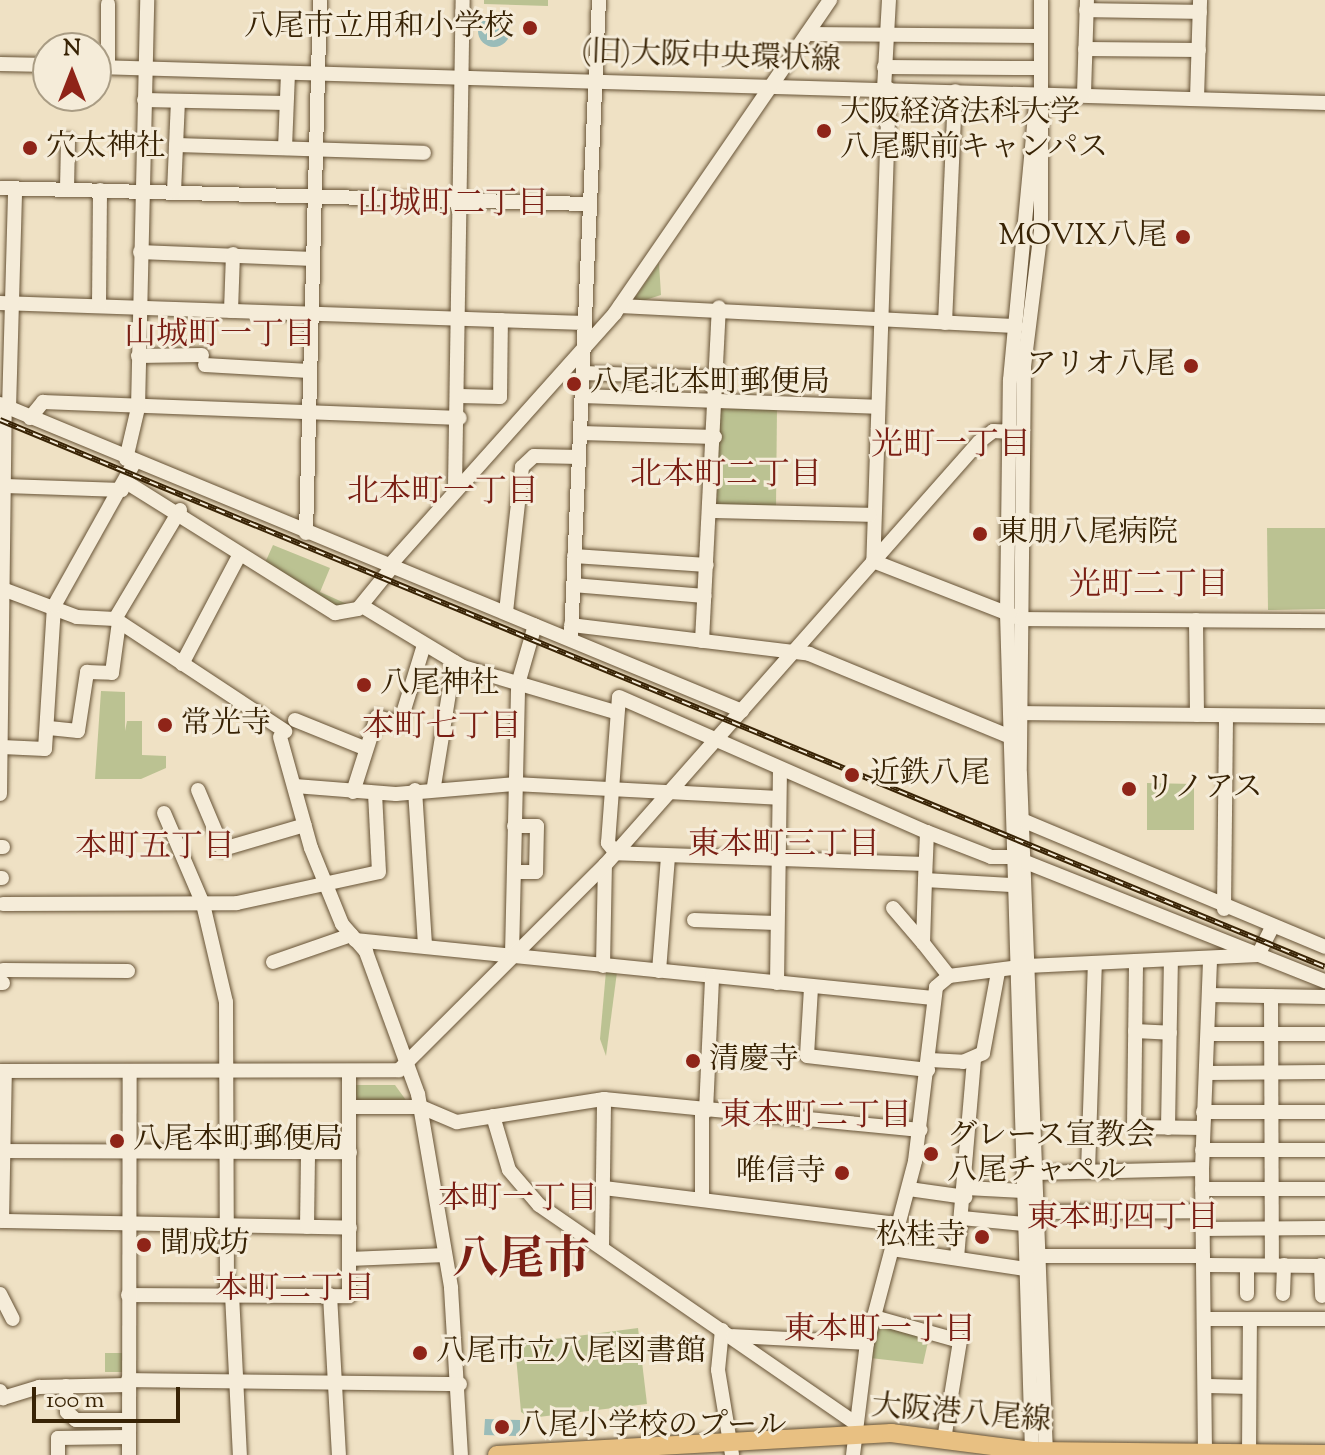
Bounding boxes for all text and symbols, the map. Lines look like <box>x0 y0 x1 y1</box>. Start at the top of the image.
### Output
place label: 八尾市立用和小学校 <box>244 10 514 46</box>
marker: 八尾市立用和小学校 <box>521 19 539 37</box>
north arrow <box>32 32 112 112</box>
text: N <box>63 34 81 66</box>
street label: (旧)大阪中央環状線 <box>581 35 841 81</box>
place label: 大阪経済法科大学 八尾駅前キャンパス <box>840 96 1110 166</box>
marker: 大阪経済法科大学 八尾駅前キャンパス <box>815 122 833 140</box>
place label: 穴太神社 <box>46 130 166 166</box>
marker: 穴太神社 <box>21 139 39 157</box>
district label: 山城町二丁目 <box>357 186 549 224</box>
place label: MOVIX八尾 <box>998 219 1167 255</box>
marker: MOVIX八尾 <box>1174 228 1192 246</box>
district label: 山城町一丁目 <box>124 317 316 355</box>
place label: アリオ八尾 <box>1025 348 1175 384</box>
marker: アリオ八尾 <box>1182 357 1200 375</box>
place label: 八尾北本町郵便局 <box>590 366 830 402</box>
marker: 八尾北本町郵便局 <box>565 375 583 393</box>
district label: 光町一丁目 <box>871 427 1031 465</box>
district label: 北本町二丁目 <box>630 457 822 495</box>
district label: 北本町一丁目 <box>347 474 539 512</box>
place label: 東朋八尾病院 <box>998 516 1178 552</box>
marker: 東朋八尾病院 <box>969 523 991 545</box>
district label: 光町二丁目 <box>1069 567 1229 605</box>
place label: 八尾神社 <box>380 667 500 703</box>
marker: 八尾神社 <box>355 676 373 694</box>
place label: 常光寺 <box>181 707 271 743</box>
district label: 本町七丁目 <box>362 709 522 747</box>
marker: 常光寺 <box>156 716 174 734</box>
place label: 近鉄八尾 <box>870 757 990 793</box>
marker: 近鉄八尾 <box>841 764 863 786</box>
place label: リノアス <box>1145 771 1265 807</box>
marker: リノアス <box>1120 780 1138 798</box>
district label: 東本町三丁目 <box>688 827 880 865</box>
district label: 本町五丁目 <box>75 829 235 867</box>
place label: 清慶寺 <box>709 1043 799 1079</box>
marker: 清慶寺 <box>684 1052 702 1070</box>
district label: 東本町二丁目 <box>720 1098 912 1136</box>
place label: グレース宣教会 八尾チャペル <box>947 1119 1157 1190</box>
place label: 八尾本町郵便局 <box>133 1123 343 1159</box>
marker: 八尾本町郵便局 <box>108 1132 126 1150</box>
marker: グレース宣教会 八尾チャペル <box>922 1145 940 1163</box>
place label: 唯信寺 <box>736 1155 826 1191</box>
marker: 唯信寺 <box>833 1164 851 1182</box>
district label: 本町一丁目 <box>438 1181 598 1219</box>
district label: 東本町四丁目 <box>1027 1200 1219 1238</box>
place label: 松桂寺 <box>876 1219 966 1255</box>
place label: 聞成坊 <box>160 1227 250 1263</box>
marker: 松桂寺 <box>973 1228 991 1246</box>
district label: 八尾市 <box>452 1234 590 1290</box>
marker: 聞成坊 <box>135 1236 153 1254</box>
district label: 本町二丁目 <box>215 1271 375 1309</box>
district label: 東本町一丁目 <box>784 1312 976 1350</box>
place label: 八尾市立八尾図書館 <box>436 1335 706 1371</box>
marker: 八尾市立八尾図書館 <box>411 1344 429 1362</box>
scale bar <box>36 1371 184 1421</box>
text: 100 m <box>46 1384 104 1418</box>
street label: 大阪港八尾線 <box>870 1389 1052 1441</box>
place label: 八尾小学校のプール <box>518 1409 787 1445</box>
marker: 八尾小学校のプール <box>493 1418 511 1436</box>

